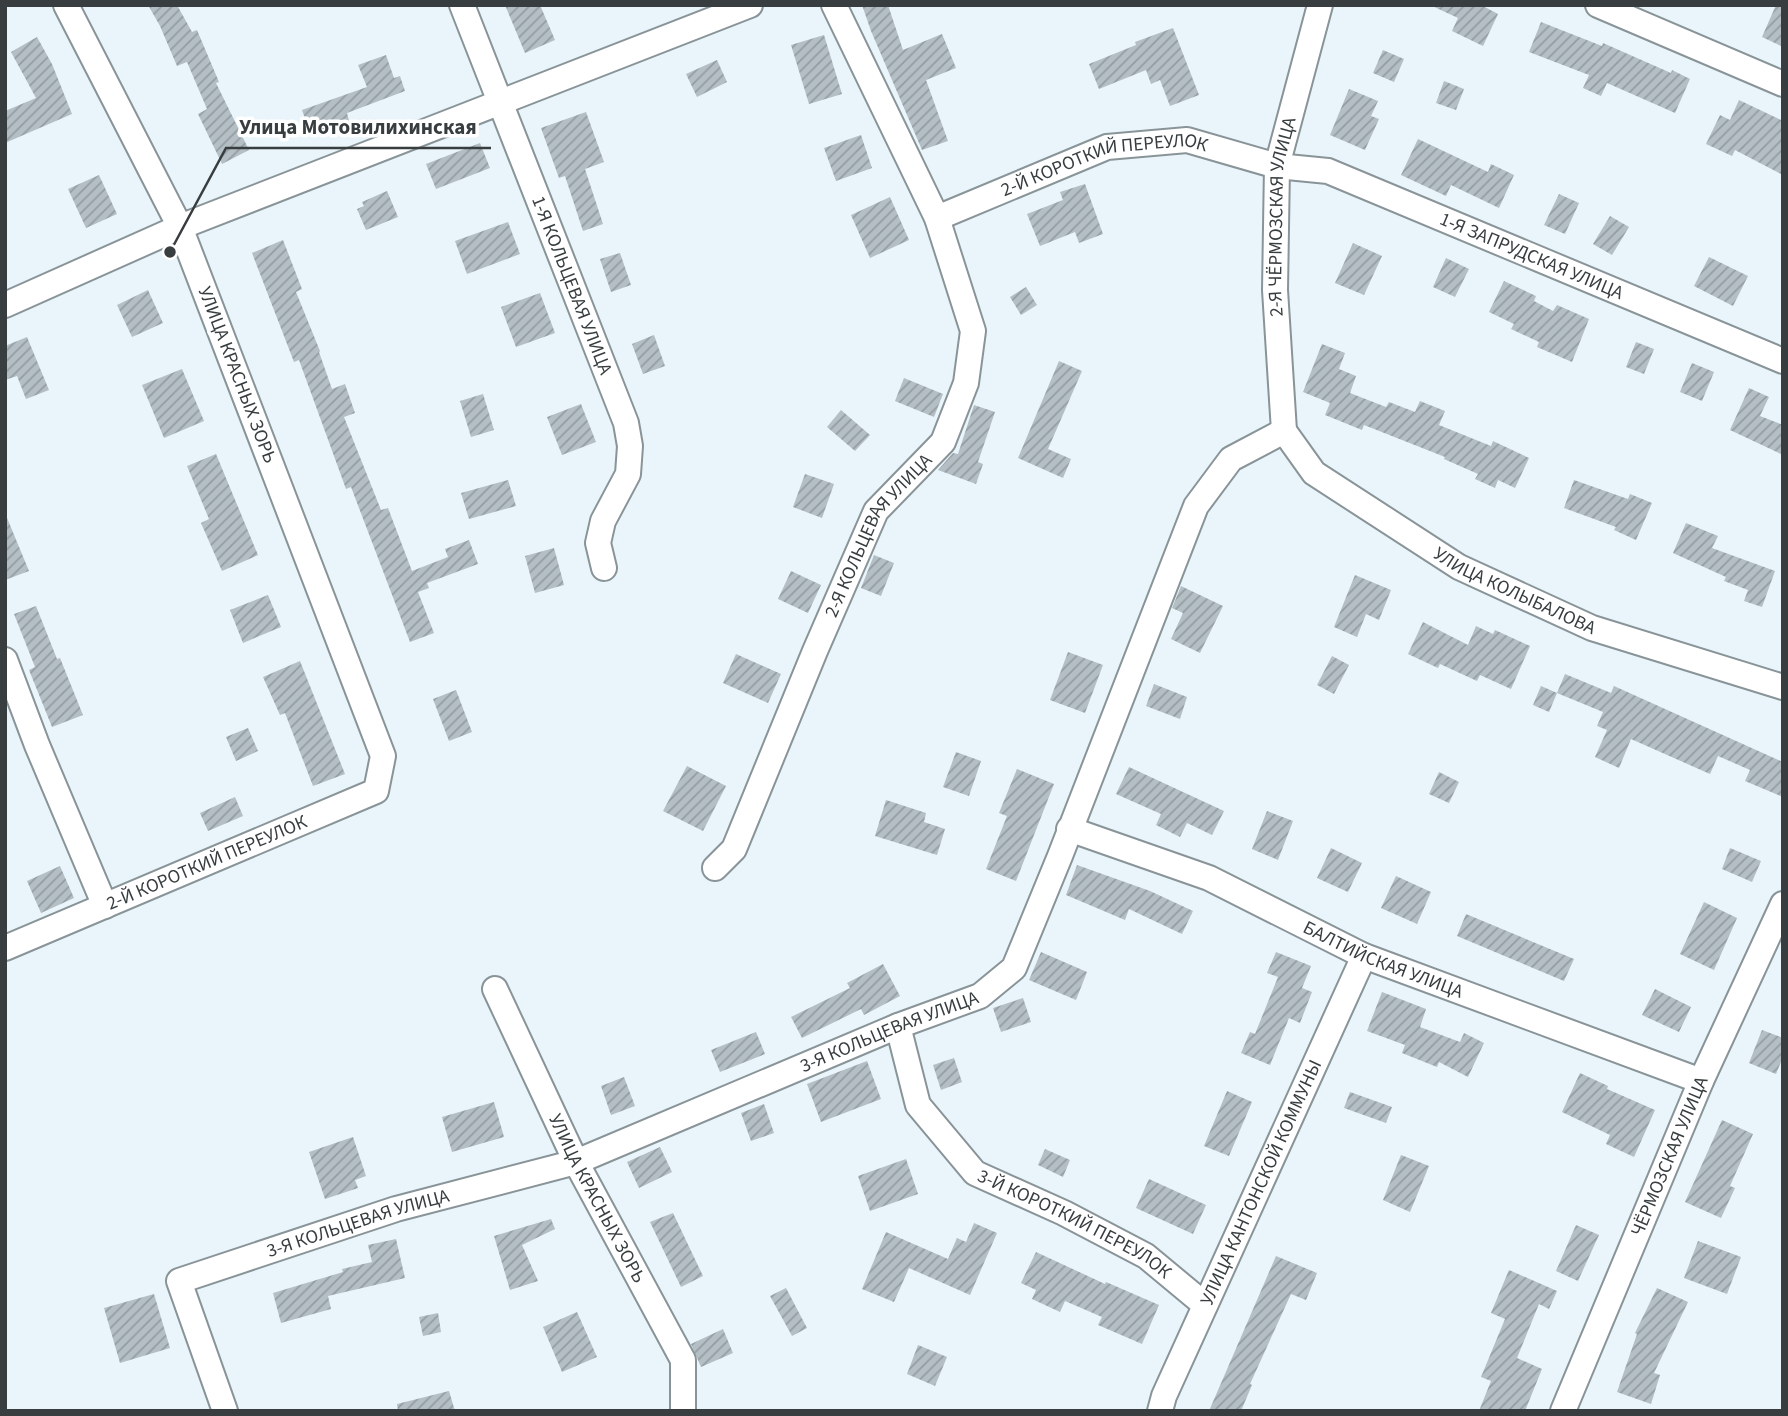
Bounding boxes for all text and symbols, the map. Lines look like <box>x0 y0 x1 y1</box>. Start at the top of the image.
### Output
callout: Улица Мотовилихинская <box>226 106 491 148</box>
text: Улица Мотовилихинская <box>239 112 477 142</box>
street label: 2-Я ЧЁРМОЗСКАЯ УЛИЦА <box>1261 113 1303 318</box>
street label: 2-Й КОРОТКИЙ ПЕРЕУЛОК <box>997 126 1211 203</box>
street label: 1-Я КОЛЬЦЕВАЯ УЛИЦА <box>525 192 619 379</box>
street label: 1-Я ЗАПРУДСКАЯ УЛИЦА <box>1436 206 1628 307</box>
street label: УЛИЦА КРАСНЫХ ЗОРЬ <box>191 283 283 467</box>
street label: 2-Я КОЛЬЦЕВАЯ УЛИЦА <box>818 447 939 621</box>
street label: УЛИЦА КОЛЫБАЛОВА <box>1428 540 1601 642</box>
street label: 2-Й КОРОТКИЙ ПЕРЕУЛОК <box>102 808 311 917</box>
street label: БАЛТИЙСКАЯ УЛИЦА <box>1298 914 1468 1005</box>
street label: 3-Я КОЛЬЦЕВАЯ УЛИЦА <box>796 984 983 1079</box>
street label: УЛИЦА КАНТОНСКОЙ КОММУНЫ <box>1194 1055 1329 1310</box>
street label: ЧЁРМОЗСКАЯ УЛИЦА <box>1624 1072 1715 1241</box>
street label: УЛИЦА КРАСНЫХ ЗОРЬ <box>542 1109 652 1288</box>
street label: 3-Й КОРОТКИЙ ПЕРЕУЛОК <box>973 1162 1177 1285</box>
street label: 3-Я КОЛЬЦЕВАЯ УЛИЦА <box>263 1182 453 1264</box>

